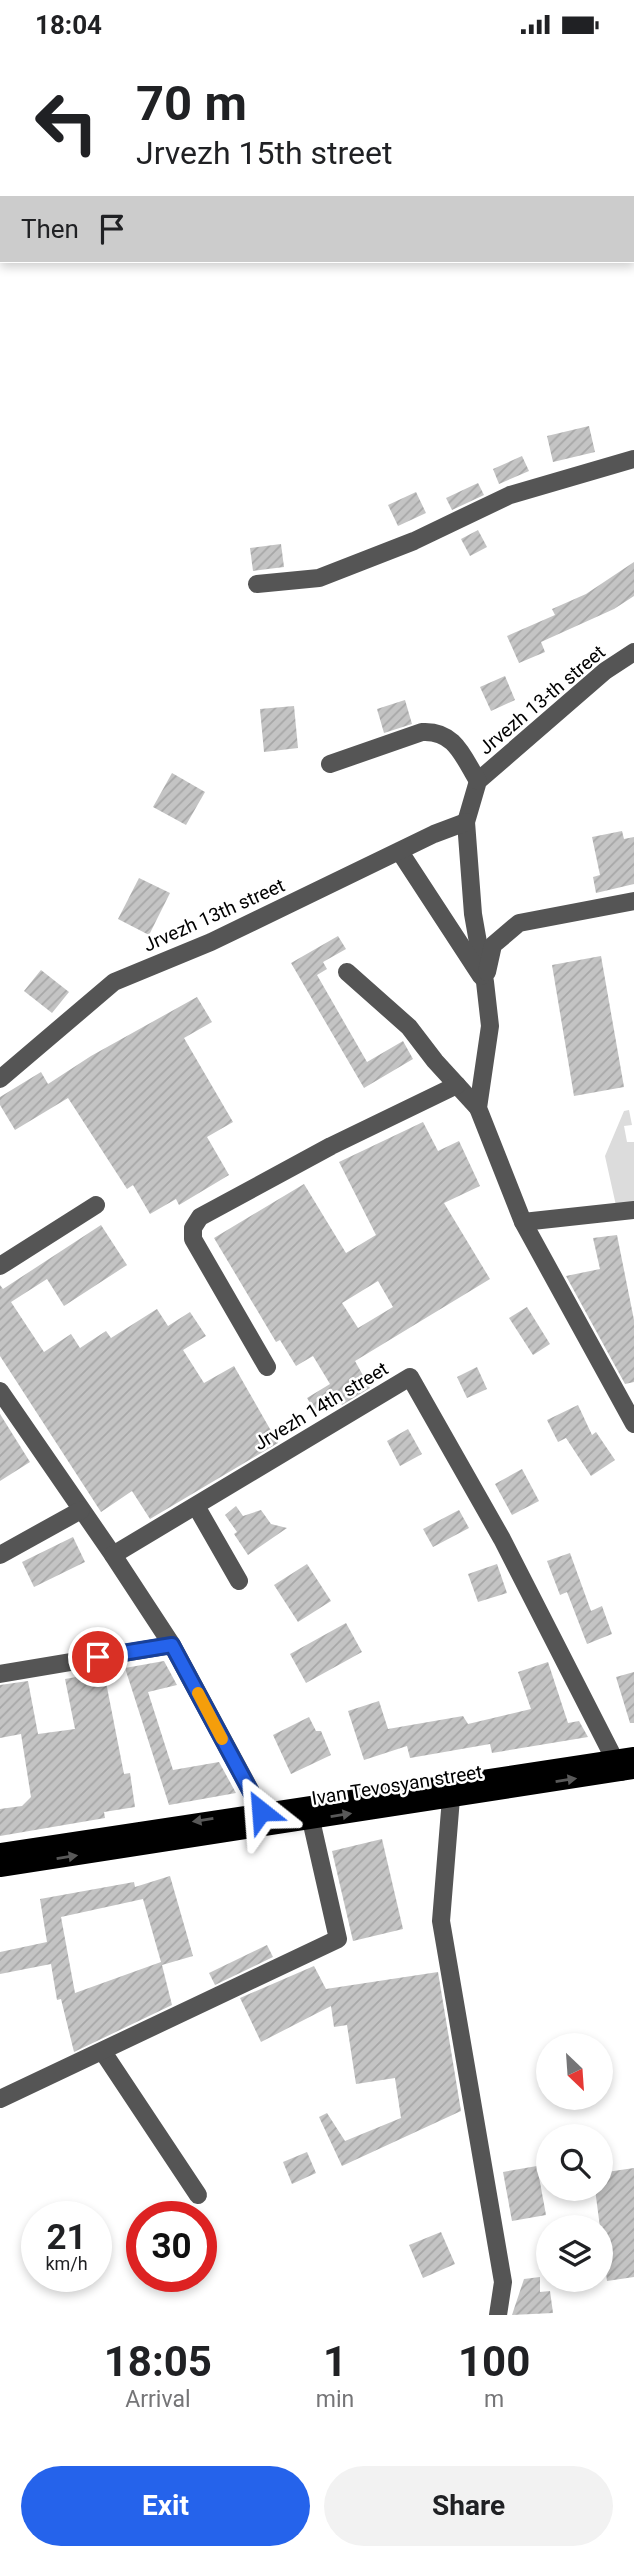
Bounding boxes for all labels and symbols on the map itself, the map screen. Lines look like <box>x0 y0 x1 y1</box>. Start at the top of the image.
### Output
street label: Jrvezh 13-th street <box>474 641 610 759</box>
street label: Jrvezh 13th street <box>140 874 288 956</box>
street label: Jrvezh 14th street <box>250 1357 392 1455</box>
pin <box>68 1627 128 1687</box>
street label: Ivan Tevosyan street <box>310 1760 484 1810</box>
position arrow <box>224 1774 298 1848</box>
one-way arrow <box>555 1775 577 1786</box>
one-way arrow <box>330 1809 352 1820</box>
one-way arrow <box>192 1815 214 1826</box>
one-way arrow <box>57 1851 79 1862</box>
north arrow <box>536 2033 612 2111</box>
speed limit sign: 30 <box>126 2201 217 2292</box>

